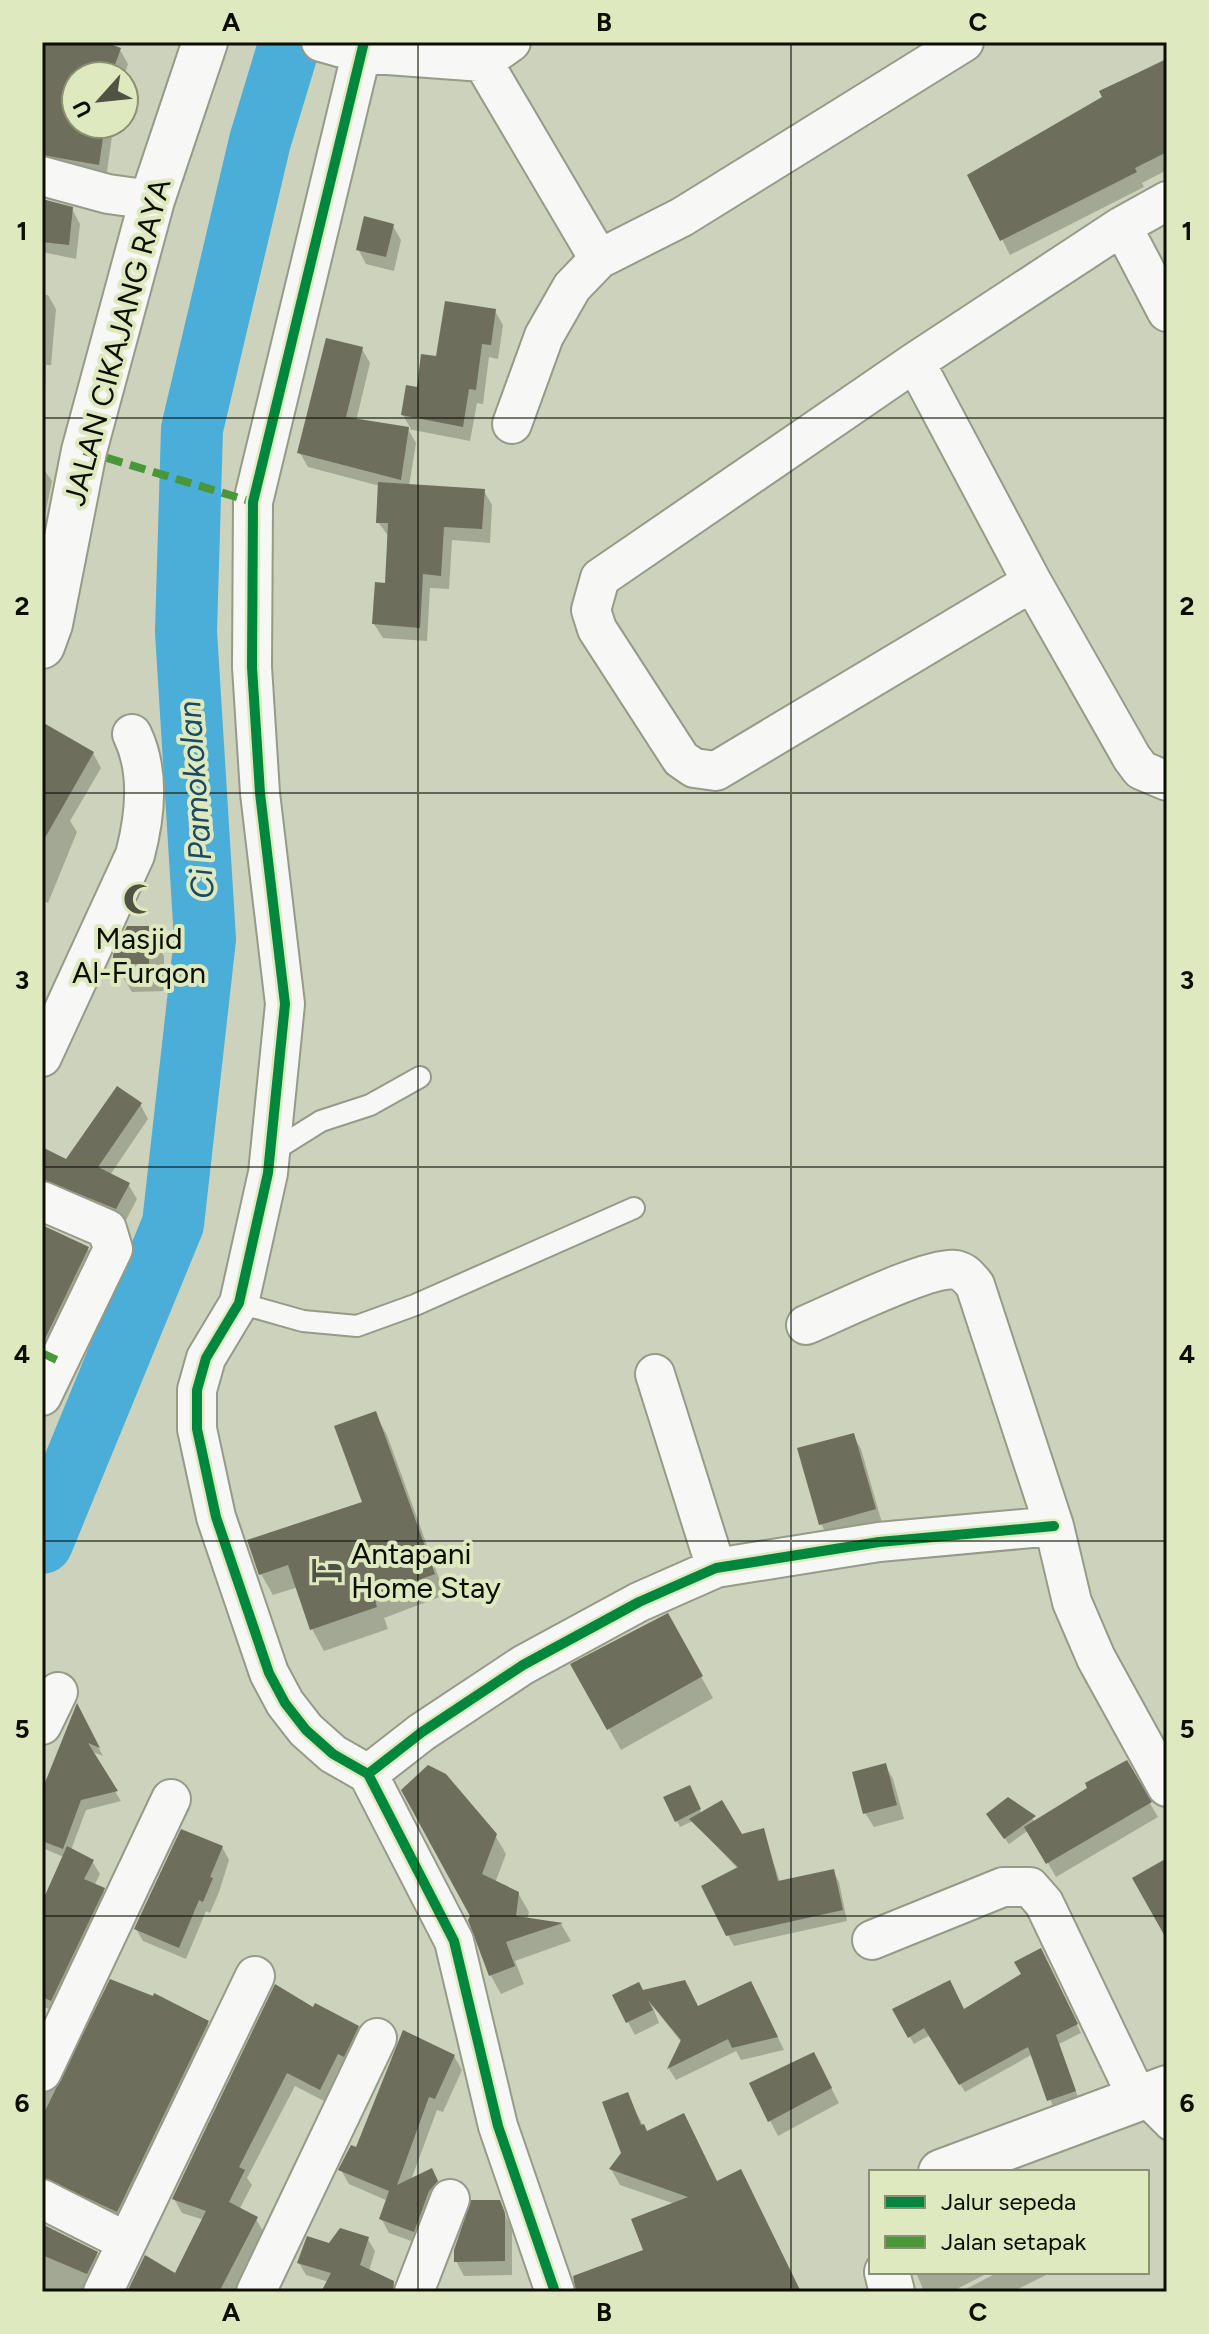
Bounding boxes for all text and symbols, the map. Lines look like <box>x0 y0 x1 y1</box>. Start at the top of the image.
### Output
text: A <box>222 6 241 38</box>
text: B <box>596 6 612 38</box>
text: C <box>969 6 988 38</box>
north arrow <box>60 60 140 140</box>
text: U <box>67 96 98 122</box>
street label: JALAN CIKAJANG RAYA <box>56 174 179 510</box>
text: 1 <box>17 215 27 247</box>
text: 1 <box>1182 215 1192 247</box>
text: 2 <box>14 590 30 622</box>
text: 2 <box>1179 590 1195 622</box>
water label: Ci Pamokolan <box>170 700 222 900</box>
mosque icon: Masjid Al-Furqon <box>122 882 156 916</box>
place label: Masjid Al-Furqon <box>72 920 206 991</box>
text: 3 <box>15 964 29 996</box>
text: 3 <box>1180 964 1194 996</box>
text: 4 <box>14 1338 30 1370</box>
text: 4 <box>1179 1338 1195 1370</box>
place label: Antapani Home Stay <box>351 1535 501 1606</box>
hotel icon: Antapani Home Stay <box>310 1553 344 1587</box>
text: 5 <box>14 1713 30 1745</box>
text: 5 <box>1179 1713 1195 1745</box>
text: 6 <box>14 2087 30 2119</box>
text: 6 <box>1179 2087 1195 2119</box>
legend <box>869 2170 1149 2274</box>
text: Jalur sepeda <box>941 2187 1076 2216</box>
text: Jalan setapak <box>941 2227 1086 2256</box>
text: A <box>222 2296 241 2328</box>
text: B <box>596 2296 612 2328</box>
text: C <box>969 2296 988 2328</box>

